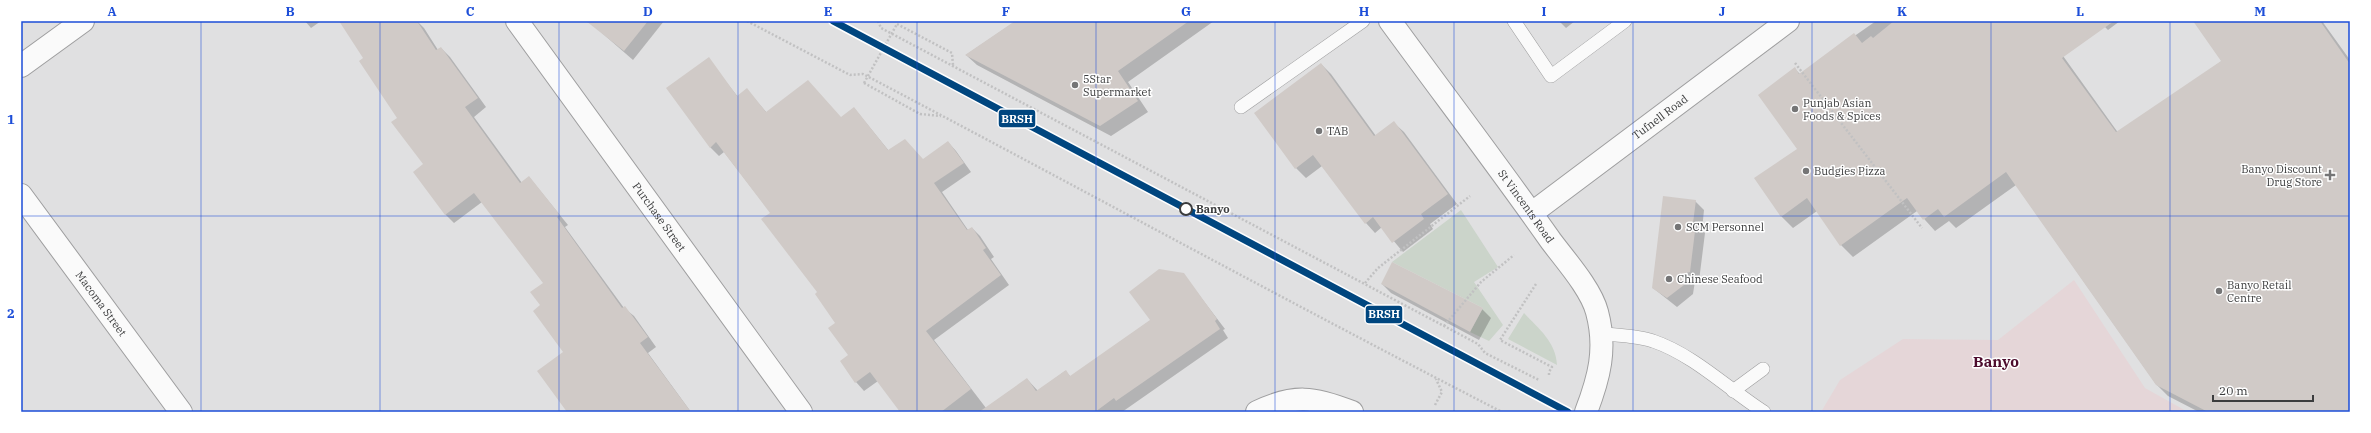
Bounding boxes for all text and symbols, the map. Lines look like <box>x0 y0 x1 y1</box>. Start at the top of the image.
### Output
text: A <box>107 3 117 20</box>
text: B <box>285 3 295 20</box>
text: C <box>466 3 475 20</box>
text: D <box>643 3 653 20</box>
text: E <box>824 3 832 20</box>
text: F <box>1002 3 1010 20</box>
text: G <box>1181 3 1191 20</box>
text: H <box>1359 3 1370 20</box>
text: I <box>1542 3 1547 20</box>
text: J <box>1719 3 1726 20</box>
text: K <box>1897 3 1907 20</box>
text: L <box>2076 3 2084 20</box>
text: M <box>2254 3 2266 20</box>
place label: 5Star Supermarket <box>1083 72 1151 99</box>
marker: 5Star Supermarket <box>1070 80 1080 90</box>
street label: Tufnell Road <box>1629 91 1691 142</box>
place label: Punjab Asian Foods & Spices <box>1803 96 1881 123</box>
marker: Punjab Asian Foods & Spices <box>1790 104 1800 114</box>
line badge: BRSH <box>998 109 1036 128</box>
text: 1 <box>7 111 15 128</box>
text: BRSH <box>1001 112 1033 126</box>
place label: TAB <box>1327 124 1348 138</box>
marker: TAB <box>1314 126 1324 136</box>
place label: Banyo Discount Drug Store <box>2241 162 2322 189</box>
place label: Budgies Pizza <box>1814 164 1886 178</box>
marker: Budgies Pizza <box>1801 166 1811 176</box>
street label: St Vincents Road <box>1495 167 1557 246</box>
marker: Banyo Discount Drug Store <box>2325 170 2335 180</box>
street label: Purchase Street <box>629 180 689 254</box>
marker: Banyo <box>1179 202 1193 216</box>
place label: Banyo <box>1196 202 1230 216</box>
place label: SCM Personnel <box>1686 220 1764 234</box>
marker: SCM Personnel <box>1673 222 1683 232</box>
street label: Macoma Street <box>73 268 130 339</box>
place label: Chinese Seafood <box>1677 272 1763 286</box>
marker: Chinese Seafood <box>1664 274 1674 284</box>
place label: Banyo Retail Centre <box>2227 278 2292 305</box>
marker: Banyo Retail Centre <box>2214 286 2224 296</box>
text: 2 <box>7 305 15 322</box>
line badge: BRSH <box>1365 305 1403 324</box>
text: BRSH <box>1368 307 1400 321</box>
district label: Banyo <box>1973 352 2019 371</box>
scale bar <box>2213 377 2313 403</box>
text: 20 m <box>2219 383 2248 398</box>

